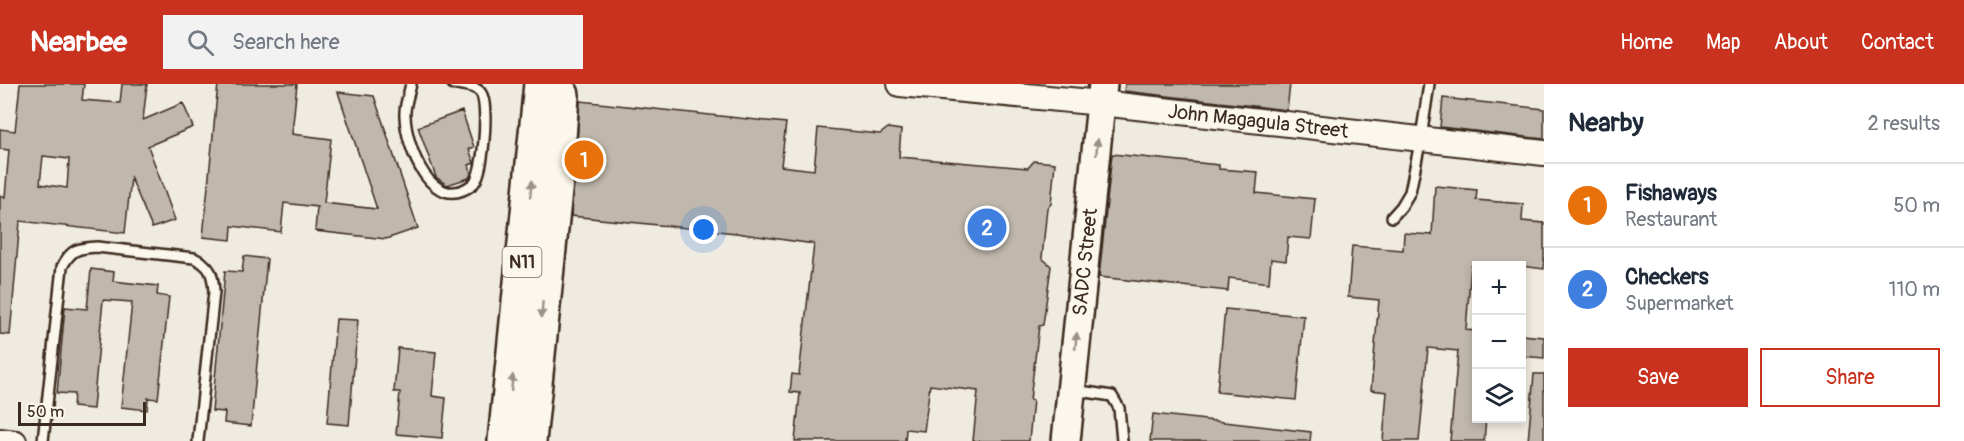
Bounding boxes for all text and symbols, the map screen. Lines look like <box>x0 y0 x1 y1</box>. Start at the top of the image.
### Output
search box <box>163 15 583 69</box>
text: Nearbee <box>30 25 127 60</box>
icon: search <box>184 26 217 59</box>
text: Search here <box>232 28 340 56</box>
text: Home <box>1620 29 1673 56</box>
text: Map <box>1706 29 1741 56</box>
text: About <box>1774 29 1828 56</box>
text: Contact <box>1861 29 1934 56</box>
street label: John Magagula Street <box>1167 99 1350 144</box>
text: Nearby <box>1568 107 1644 139</box>
text: 2 results <box>1868 111 1940 136</box>
pin: 1 <box>564 138 604 182</box>
one-way arrow <box>1092 138 1101 157</box>
one-way arrow <box>526 179 536 198</box>
text: Fishaways <box>1625 179 1717 207</box>
text: 1 <box>1584 193 1591 218</box>
text: 50 m <box>1893 193 1940 218</box>
pin: 2 <box>968 206 1006 250</box>
street label: SADC Street <box>1067 206 1103 317</box>
text: Restaurant <box>1625 207 1717 232</box>
your location <box>689 215 718 244</box>
road number: N11 <box>502 247 542 277</box>
map controls <box>1472 261 1526 423</box>
button: + <box>1472 261 1526 315</box>
text: Checkers <box>1625 263 1709 291</box>
text: 2 <box>1582 277 1593 302</box>
text: 110 m <box>1889 277 1940 302</box>
text: Supermarket <box>1625 291 1734 316</box>
one-way arrow <box>537 300 547 319</box>
button: − <box>1472 315 1526 369</box>
one-way arrow <box>1071 331 1081 350</box>
button: Save <box>1568 348 1748 407</box>
button: Share <box>1760 348 1940 407</box>
button: layers <box>1472 369 1526 423</box>
one-way arrow <box>507 373 517 392</box>
scale bar <box>18 399 146 426</box>
text: 50 m <box>27 402 64 422</box>

